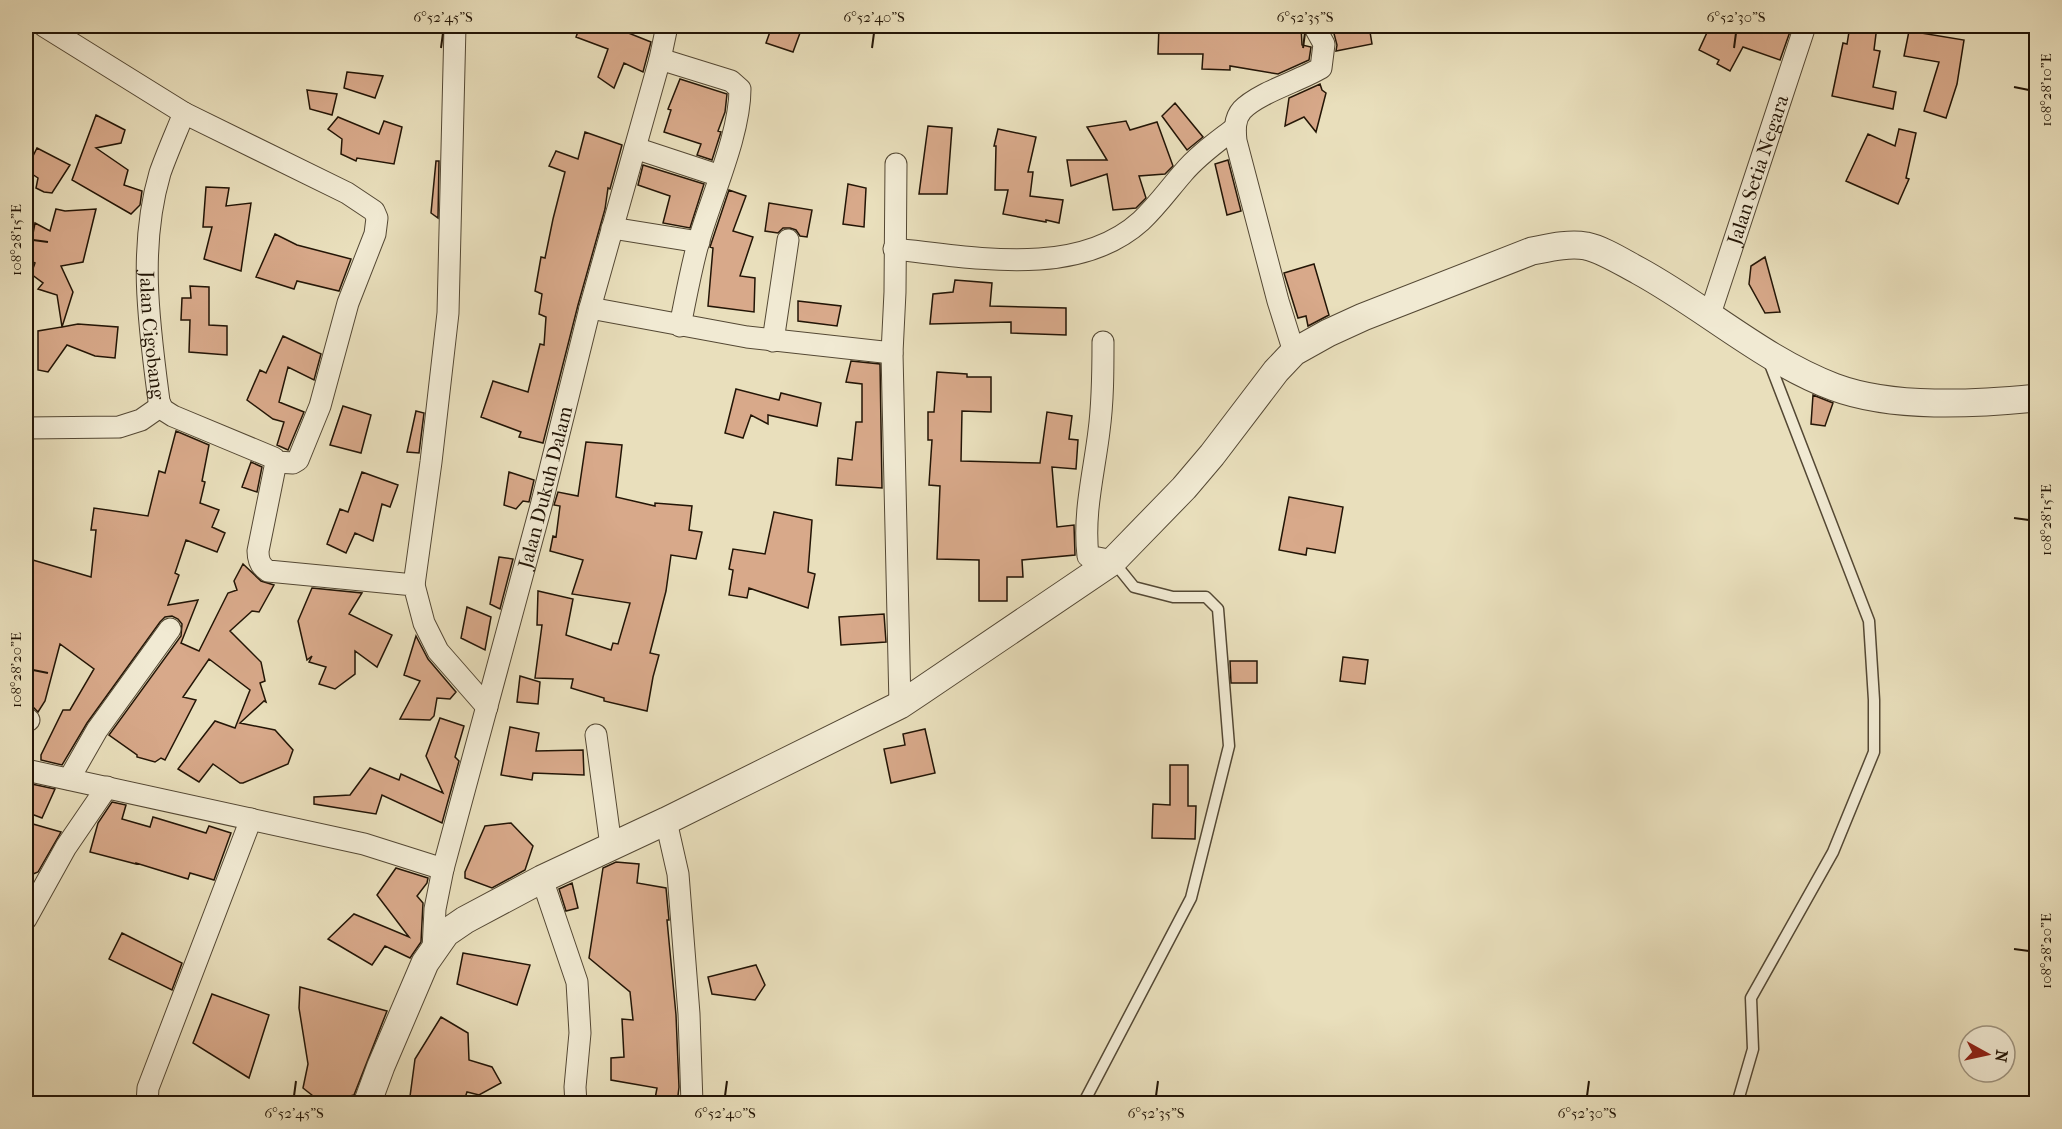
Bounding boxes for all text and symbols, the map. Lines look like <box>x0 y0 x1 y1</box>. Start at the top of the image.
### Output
text: 6°52'45"S <box>413 8 473 26</box>
text: 6°52'40"S <box>843 8 905 26</box>
text: 6°52'35"S <box>1276 8 1334 26</box>
text: 6°52'30"S <box>1706 8 1766 26</box>
text: 108°28'10"E <box>2037 53 2055 127</box>
street label: Jalan Setia Negara <box>1722 91 1793 249</box>
text: 108°28'15"E <box>7 204 25 276</box>
street label: Jalan Cigobang <box>136 269 170 401</box>
street label: Jalan Dukuh Dalam <box>513 403 577 573</box>
text: 108°28'15"E <box>2037 484 2055 556</box>
text: 108°28'20"E <box>7 632 25 708</box>
text: 108°28'20"E <box>2037 913 2055 989</box>
north arrow <box>1957 1024 2017 1084</box>
text: N <box>1991 1049 2012 1064</box>
text: 6°52'45"S <box>264 1104 324 1122</box>
text: 6°52'40"S <box>694 1104 756 1122</box>
text: 6°52'35"S <box>1127 1104 1185 1122</box>
text: 6°52'30"S <box>1557 1104 1617 1122</box>

